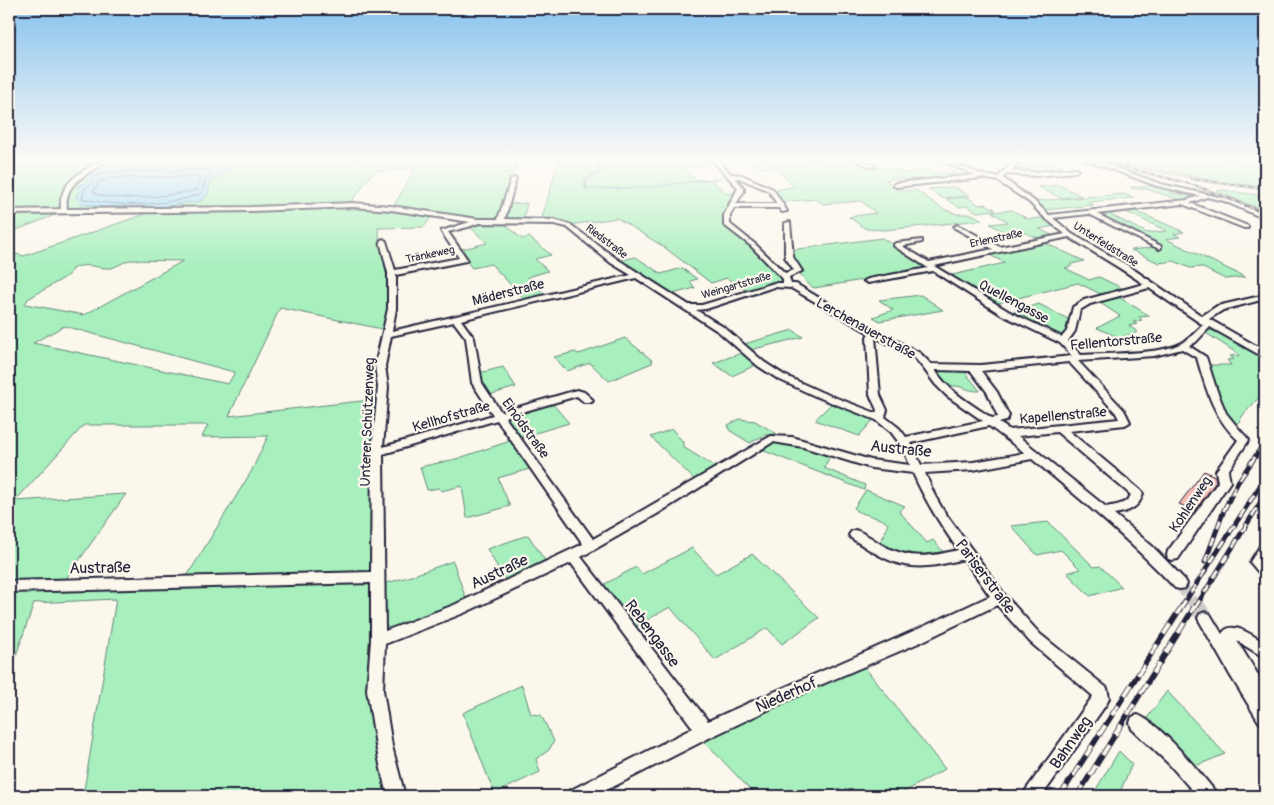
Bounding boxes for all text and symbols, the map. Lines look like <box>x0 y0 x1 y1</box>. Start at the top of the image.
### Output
street label: Unterfeldstraße <box>1071 219 1141 270</box>
street label: Riedstraße <box>583 221 631 262</box>
street label: Erlenstraße <box>969 226 1024 250</box>
street label: Tränkeweg <box>405 243 456 266</box>
street label: Weingartstraße <box>700 269 773 302</box>
street label: Mäderstraße <box>470 275 546 310</box>
street label: Quellengasse <box>976 276 1052 327</box>
street label: Lerchenauerstraße <box>813 294 919 363</box>
street label: Fellentorstraße <box>1069 329 1163 354</box>
street label: Unterer Schützenweg <box>357 357 378 487</box>
street label: Einödstraße <box>498 395 553 462</box>
street label: Kellhofstraße <box>410 397 492 436</box>
street label: Kapellenstraße <box>1019 403 1107 428</box>
street label: Austraße <box>869 436 932 462</box>
street label: Kohlenweg <box>1166 473 1215 535</box>
street label: Pariserstraße <box>951 535 1020 618</box>
street label: Austraße <box>467 550 531 594</box>
street label: Austraße <box>69 557 131 579</box>
street label: Rebengasse <box>620 596 684 671</box>
street label: Niederhof <box>752 672 821 717</box>
street label: Bahnweg <box>1045 712 1096 773</box>

